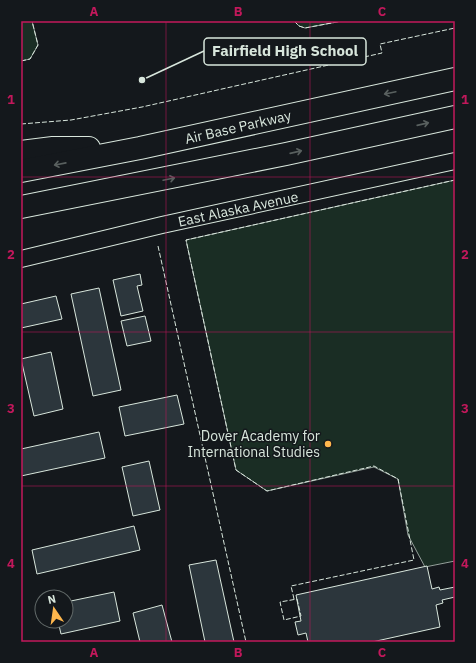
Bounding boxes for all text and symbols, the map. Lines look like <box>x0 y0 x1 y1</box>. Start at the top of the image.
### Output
text: A <box>90 3 99 20</box>
text: B <box>234 3 243 20</box>
text: C <box>378 3 387 20</box>
callout: Fairfield High School <box>204 38 366 65</box>
text: Fairfield High School <box>212 41 358 60</box>
one-way arrow <box>383 90 396 98</box>
text: 1 <box>7 91 15 108</box>
text: 1 <box>461 91 469 108</box>
street label: Air Base Parkway <box>183 106 293 148</box>
one-way arrow <box>417 119 430 127</box>
one-way arrow <box>290 148 303 155</box>
one-way arrow <box>54 160 67 168</box>
one-way arrow <box>162 174 175 182</box>
street label: East Alaska Avenue <box>176 187 300 231</box>
text: 2 <box>7 246 15 263</box>
text: 2 <box>461 246 469 263</box>
text: 3 <box>7 400 15 417</box>
text: 3 <box>461 400 469 417</box>
place label: Dover Academy for International Studies <box>187 427 320 461</box>
marker: Dover Academy for International Studies <box>323 439 333 449</box>
text: 4 <box>7 555 15 572</box>
text: 4 <box>461 555 469 572</box>
north arrow <box>34 589 74 629</box>
text: N <box>46 592 57 607</box>
text: A <box>90 644 99 661</box>
text: B <box>234 644 243 661</box>
text: C <box>378 644 387 661</box>

